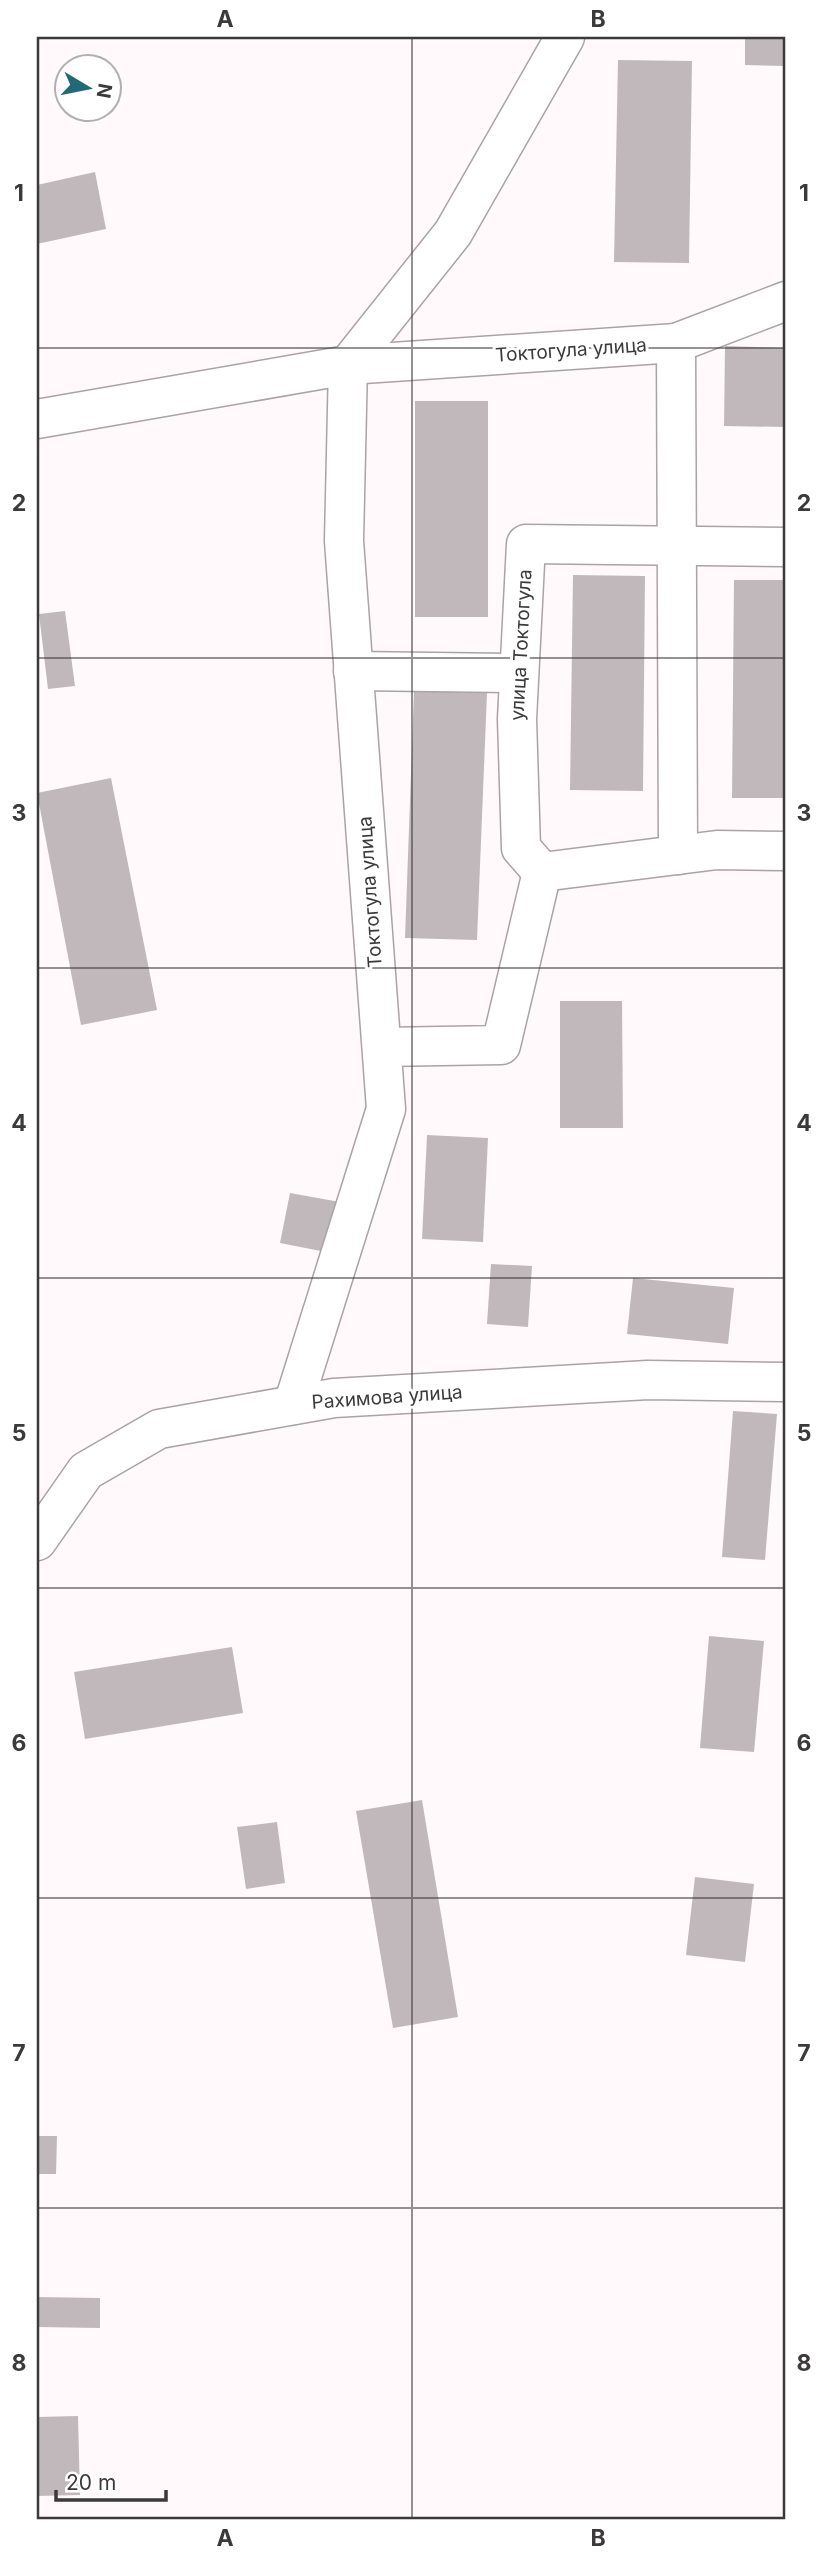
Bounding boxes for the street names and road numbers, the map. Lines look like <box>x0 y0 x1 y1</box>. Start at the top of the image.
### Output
street label: Токтогула улица <box>495 333 647 367</box>
street label: улица Токтогула <box>506 569 536 721</box>
street label: Токтогула улица <box>353 816 387 968</box>
street label: Рахимова улица <box>311 1380 463 1414</box>

